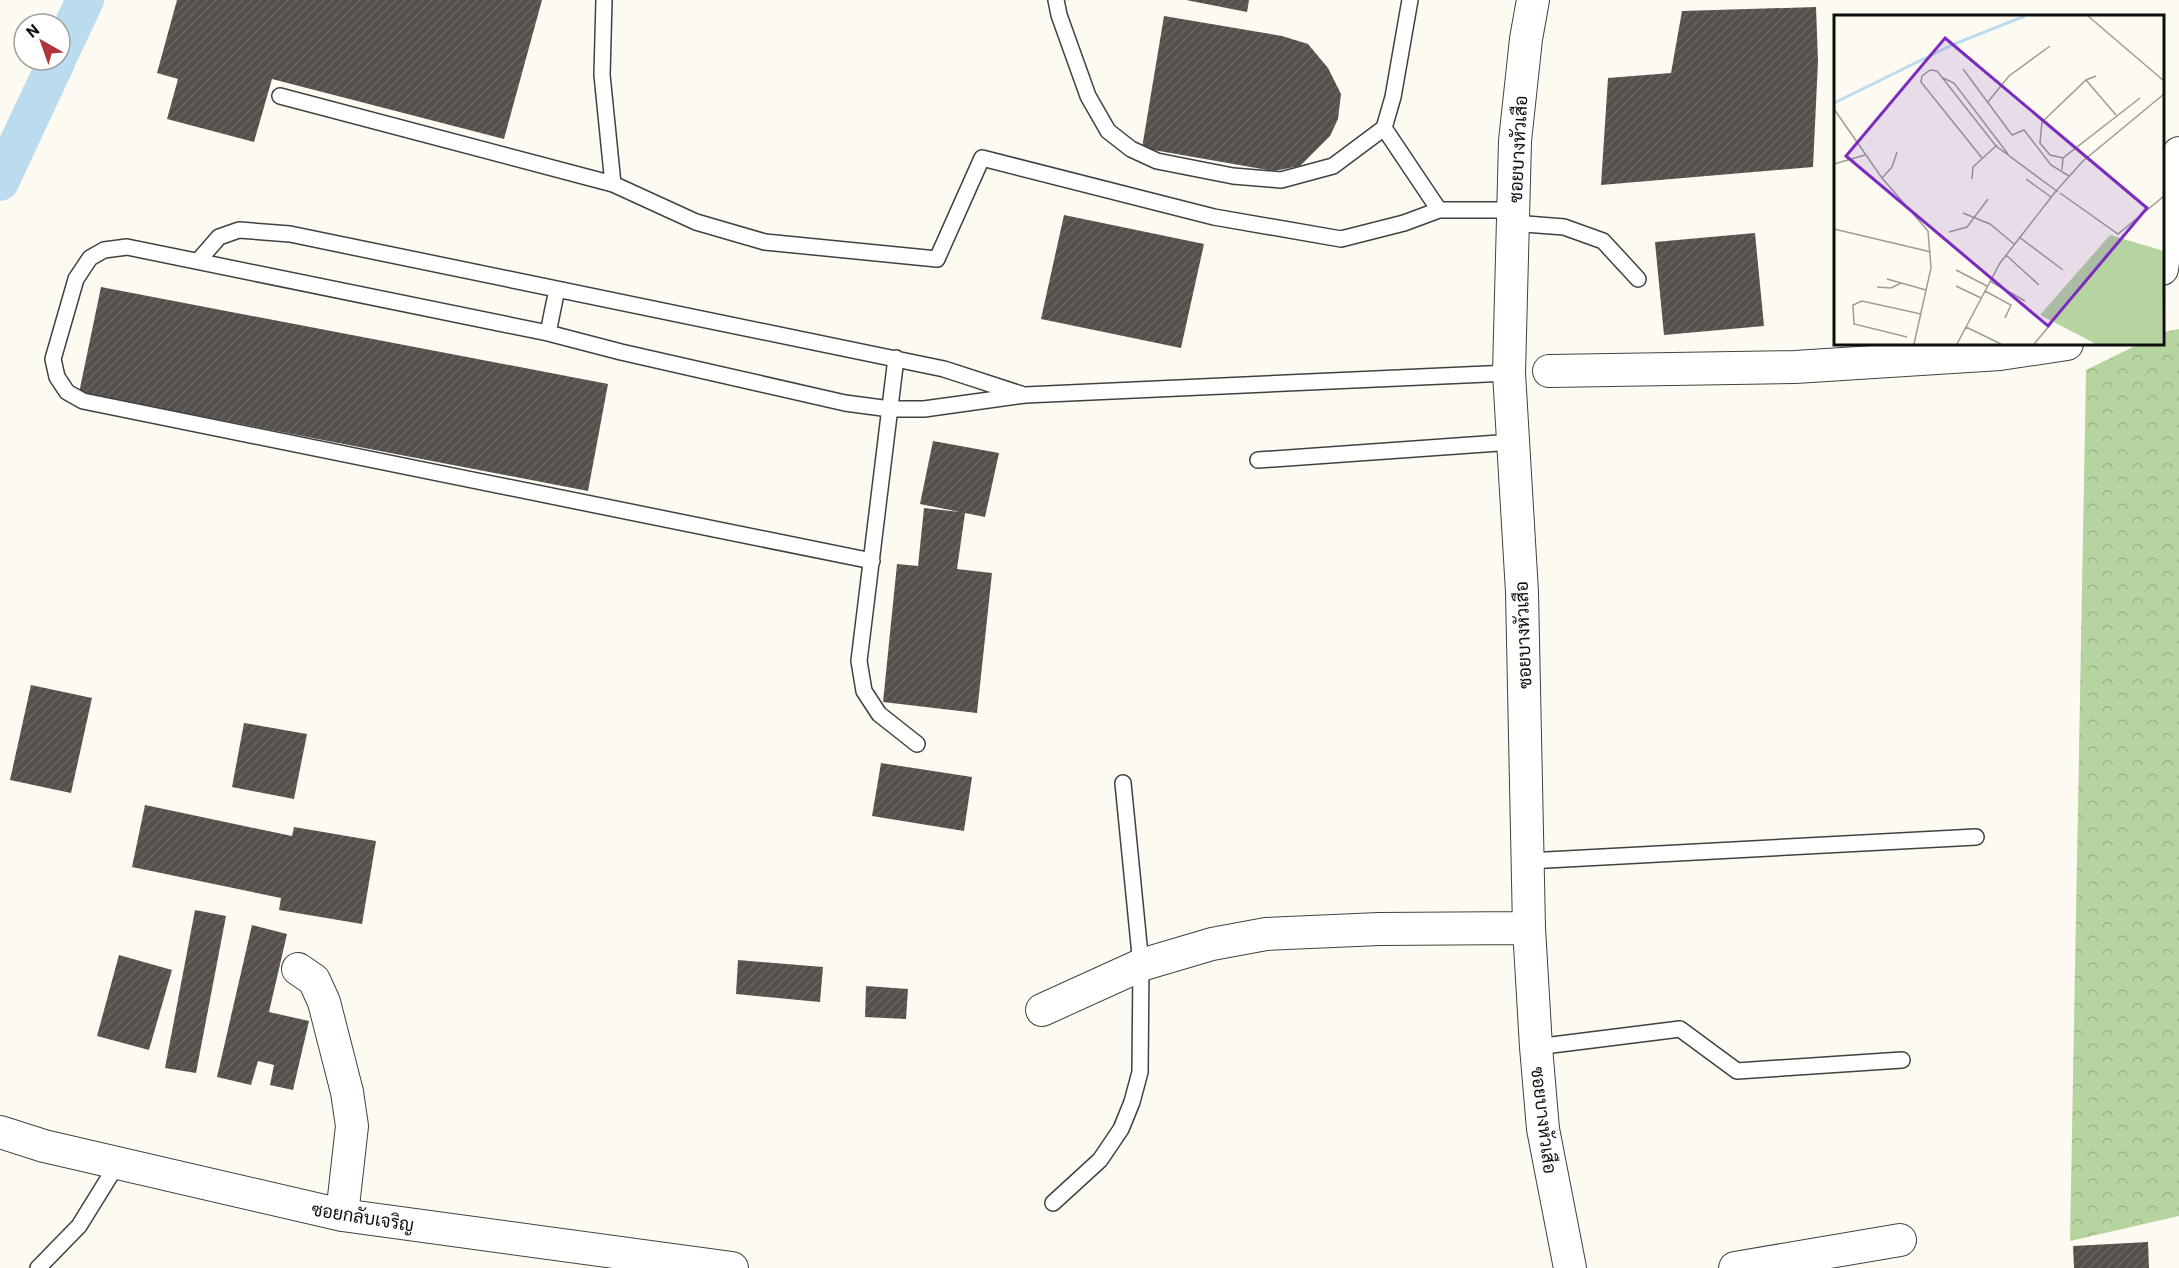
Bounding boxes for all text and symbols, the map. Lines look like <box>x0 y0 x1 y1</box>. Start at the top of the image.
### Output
north arrow <box>12 12 72 72</box>
inset map <box>1834 15 2164 345</box>
text: N <box>21 18 43 42</box>
street label: ซอยบางหัวเสือ <box>1503 95 1531 203</box>
street label: ซอยบางหัวเสือ <box>1509 581 1535 689</box>
street label: ซอยบางหัวเสือ <box>1527 1065 1563 1175</box>
street label: ซอยกลับเจริญ <box>310 1197 416 1236</box>

